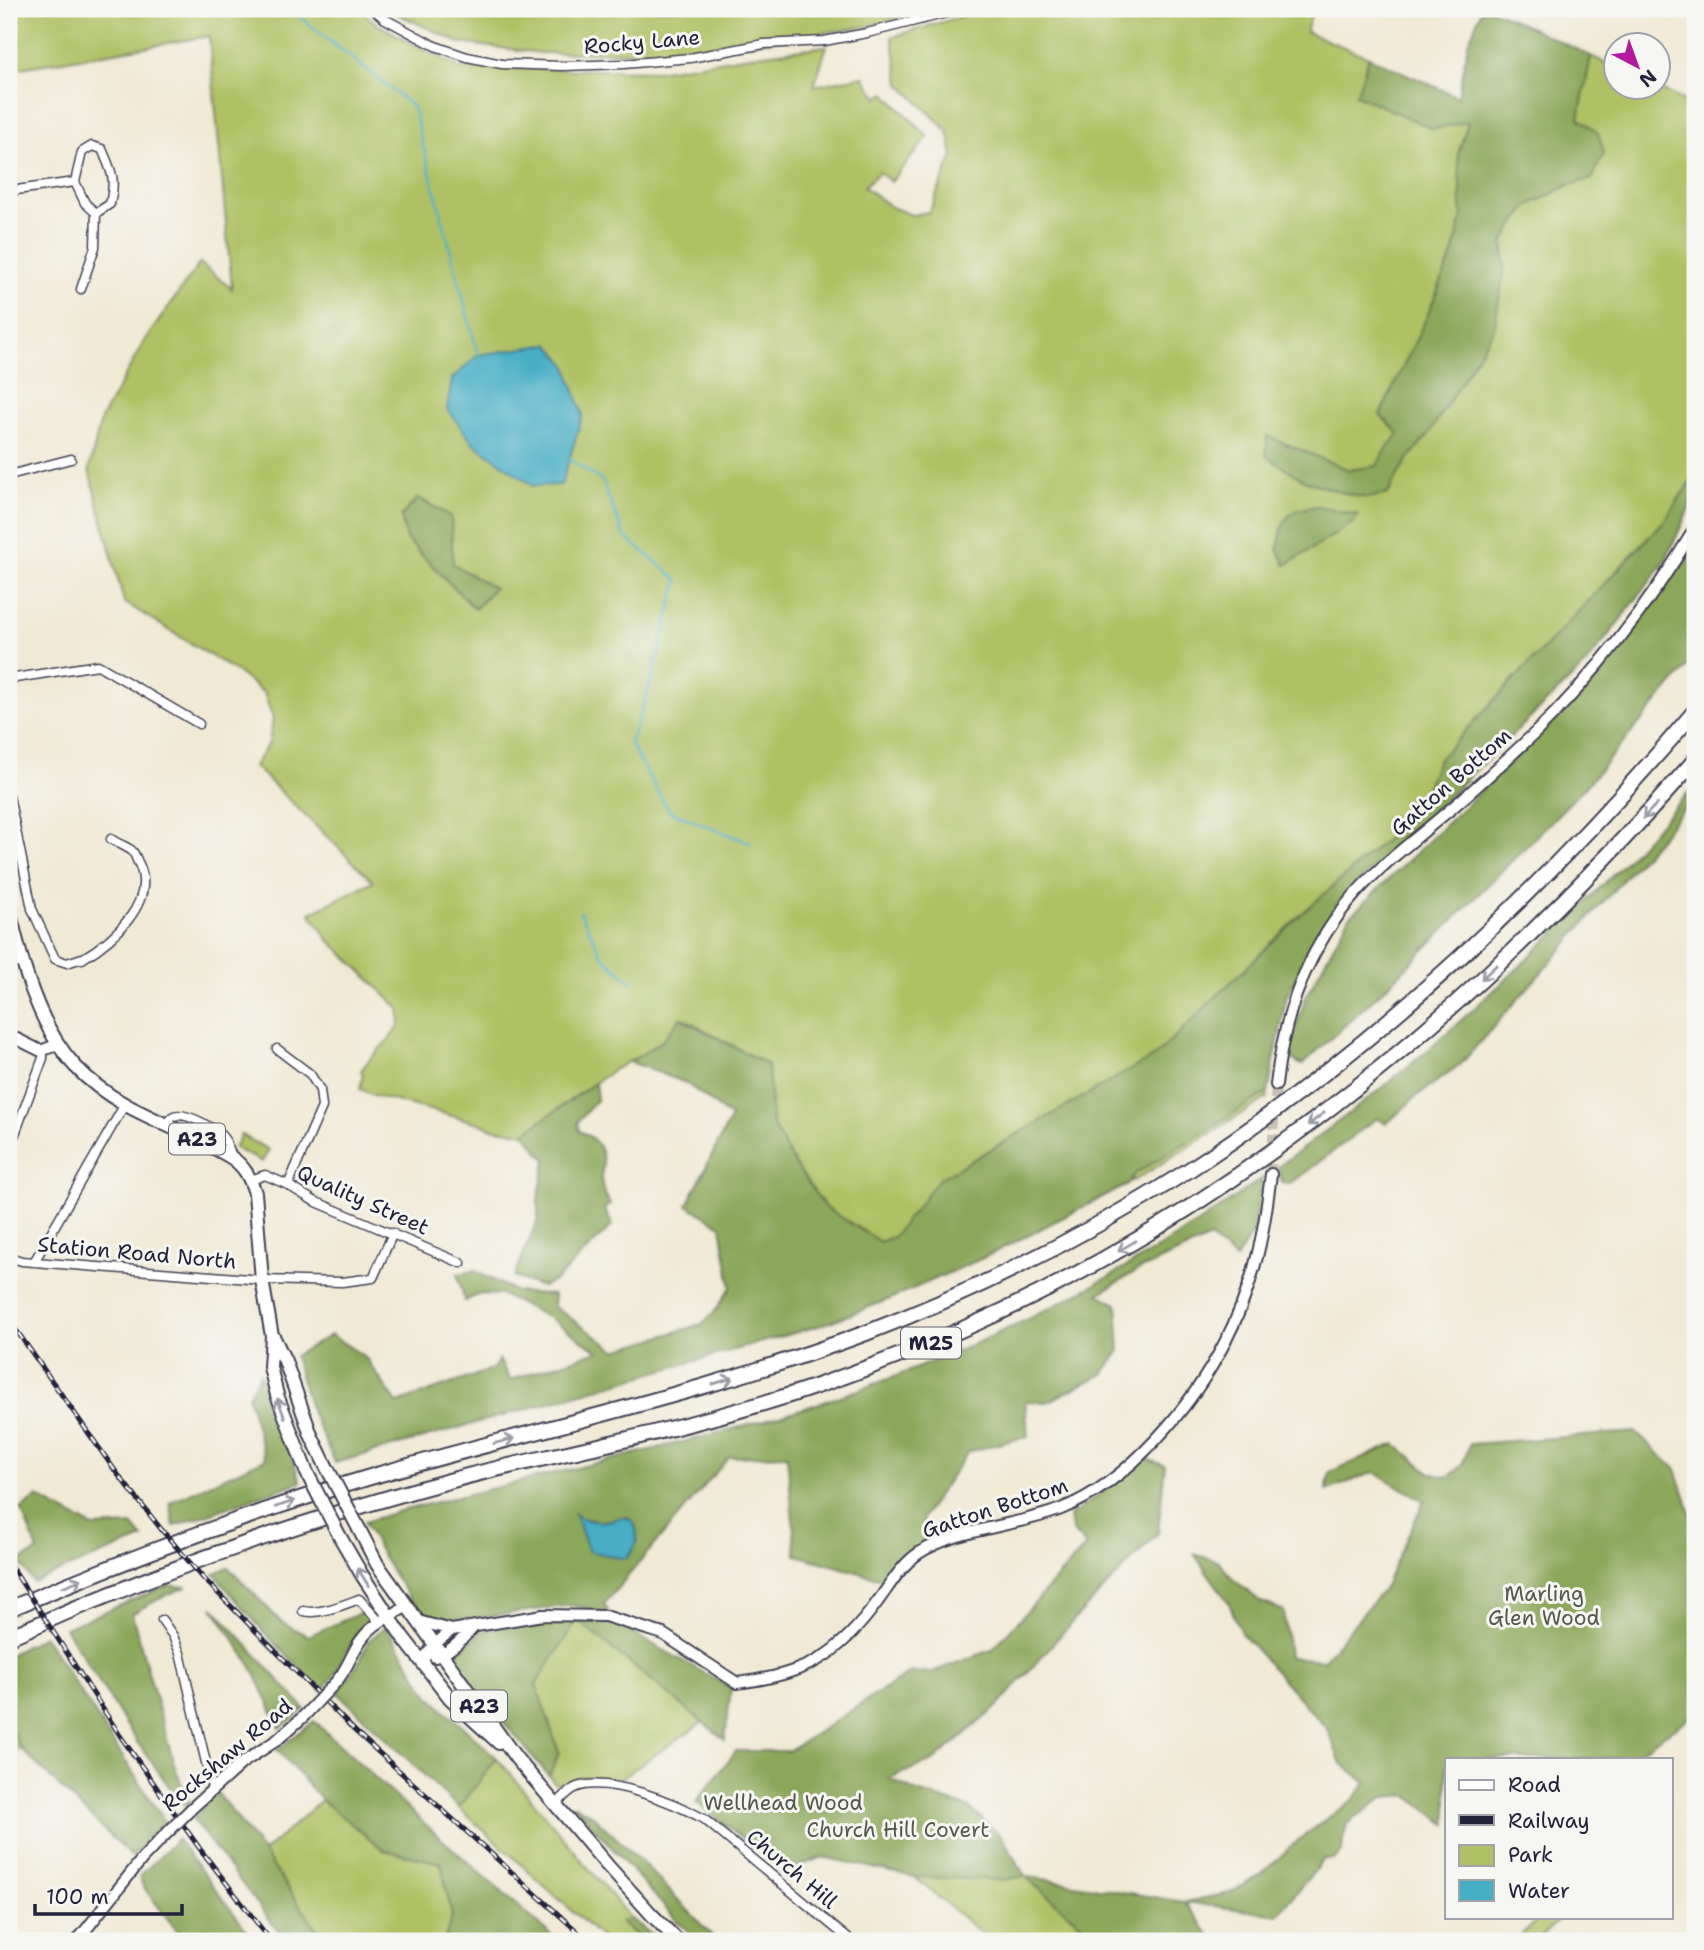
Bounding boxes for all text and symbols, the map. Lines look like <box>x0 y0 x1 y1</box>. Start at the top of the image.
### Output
street label: Rocky Lane <box>583 23 701 61</box>
north arrow <box>1602 32 1672 102</box>
text: N <box>1634 64 1662 93</box>
street label: Gatton Bottom <box>1385 722 1517 842</box>
one-way arrow <box>1642 802 1658 820</box>
one-way arrow <box>1481 963 1498 980</box>
one-way arrow <box>1307 1111 1325 1126</box>
road number: A23 <box>169 1124 225 1154</box>
street label: Quality Street <box>293 1158 433 1242</box>
street label: Station Road North <box>36 1230 238 1276</box>
one-way arrow <box>1117 1239 1137 1253</box>
road number: M25 <box>901 1328 961 1358</box>
one-way arrow <box>712 1374 734 1387</box>
one-way arrow <box>274 1397 287 1419</box>
one-way arrow <box>492 1434 514 1447</box>
street label: Gatton Bottom <box>919 1471 1071 1545</box>
one-way arrow <box>274 1497 296 1509</box>
one-way arrow <box>356 1567 370 1587</box>
one-way arrow <box>60 1575 82 1588</box>
park label: Marling Glen Wood <box>1488 1580 1600 1632</box>
road number: A23 <box>451 1690 507 1722</box>
street label: Rockshaw Road <box>156 1692 298 1818</box>
legend <box>1445 1758 1672 1918</box>
text: Road <box>1508 1771 1561 1799</box>
park label: Wellhead Wood <box>703 1789 863 1817</box>
text: Railway <box>1508 1807 1590 1835</box>
park label: Church Hill Covert <box>807 1816 990 1844</box>
street label: Church Hill <box>741 1823 844 1916</box>
text: Park <box>1508 1841 1553 1869</box>
scale bar <box>35 1873 182 1917</box>
text: Water <box>1508 1877 1570 1905</box>
text: 100 m <box>46 1883 109 1911</box>

